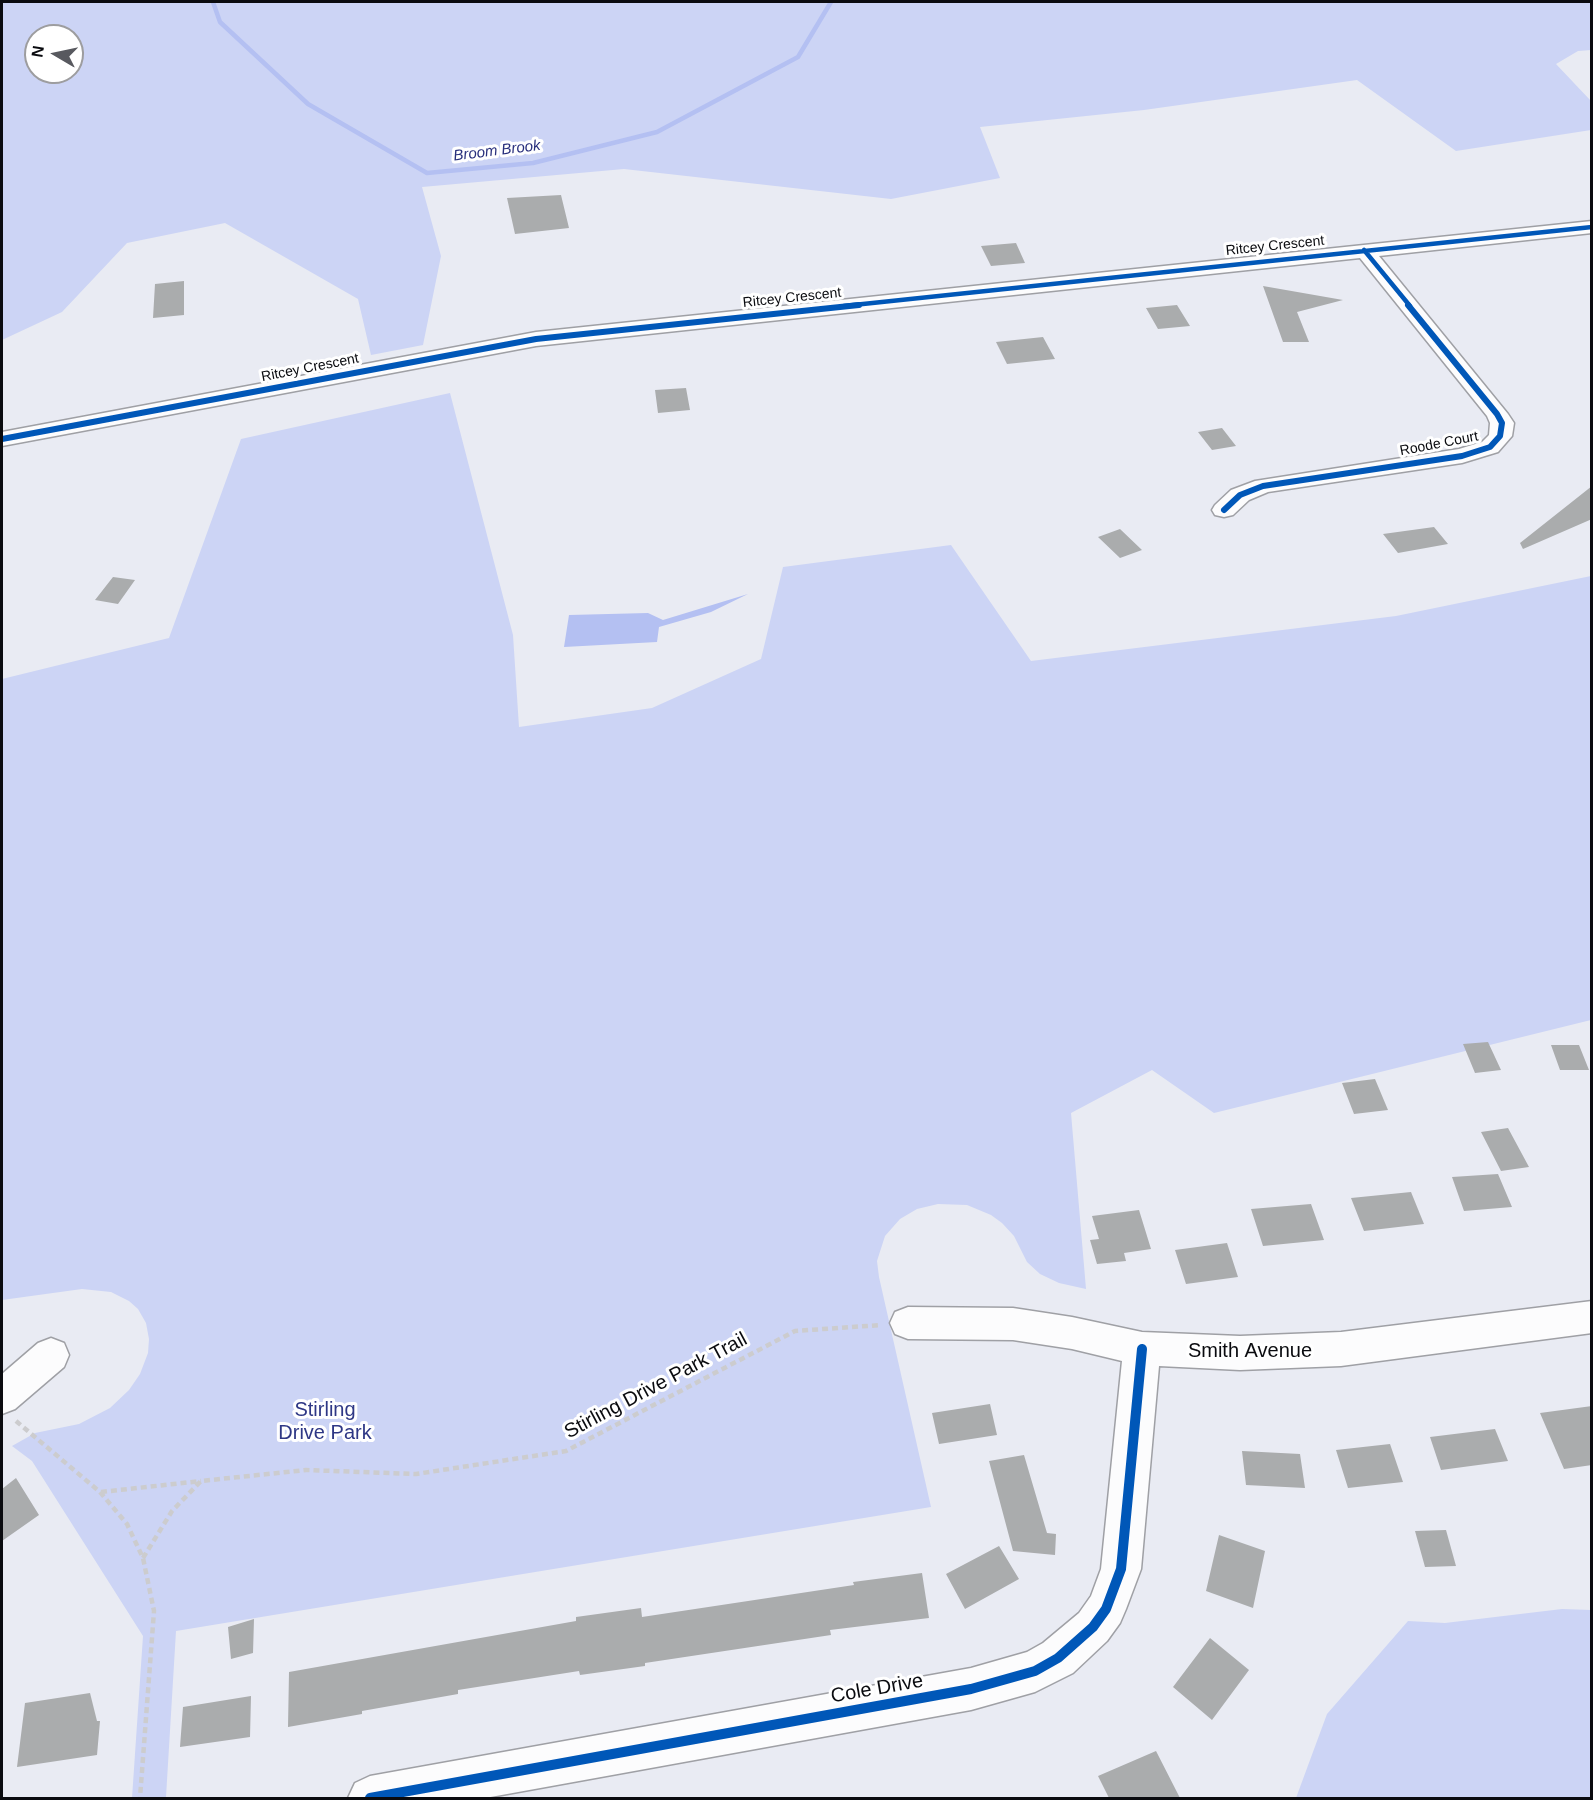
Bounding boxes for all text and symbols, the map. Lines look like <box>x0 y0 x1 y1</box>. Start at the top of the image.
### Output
north arrow <box>24 24 84 84</box>
text: N <box>28 44 47 58</box>
water label: Broom Brook <box>452 137 542 165</box>
street label: Ritcey Crescent <box>1225 232 1325 260</box>
street label: Ritcey Crescent <box>742 284 842 312</box>
street label: Ritcey Crescent <box>260 350 360 386</box>
street label: Roode Court <box>1398 428 1480 460</box>
street label: Stirling Drive Park Trail <box>560 1328 752 1444</box>
street label: Smith Avenue <box>1188 1339 1312 1363</box>
park label: Stirling Drive Park <box>278 1398 372 1445</box>
street label: Cole Drive <box>829 1669 925 1709</box>

